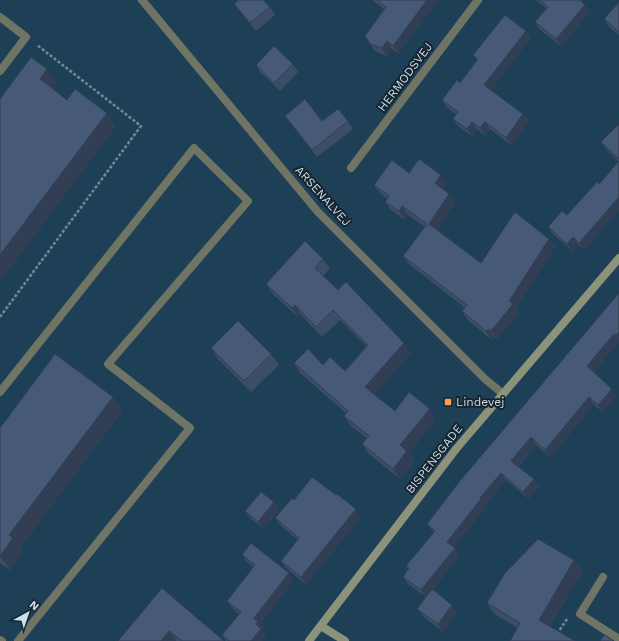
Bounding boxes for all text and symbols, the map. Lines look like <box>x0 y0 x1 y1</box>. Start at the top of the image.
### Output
street label: HERMODSVEJ <box>375 40 435 114</box>
street label: ARSENALVEJ <box>292 163 354 229</box>
place label: Lindevej <box>456 395 504 409</box>
marker: Lindevej <box>443 397 453 407</box>
street label: BISPENSGADE <box>403 422 465 496</box>
north arrow <box>8 593 48 633</box>
text: N <box>27 598 41 613</box>

